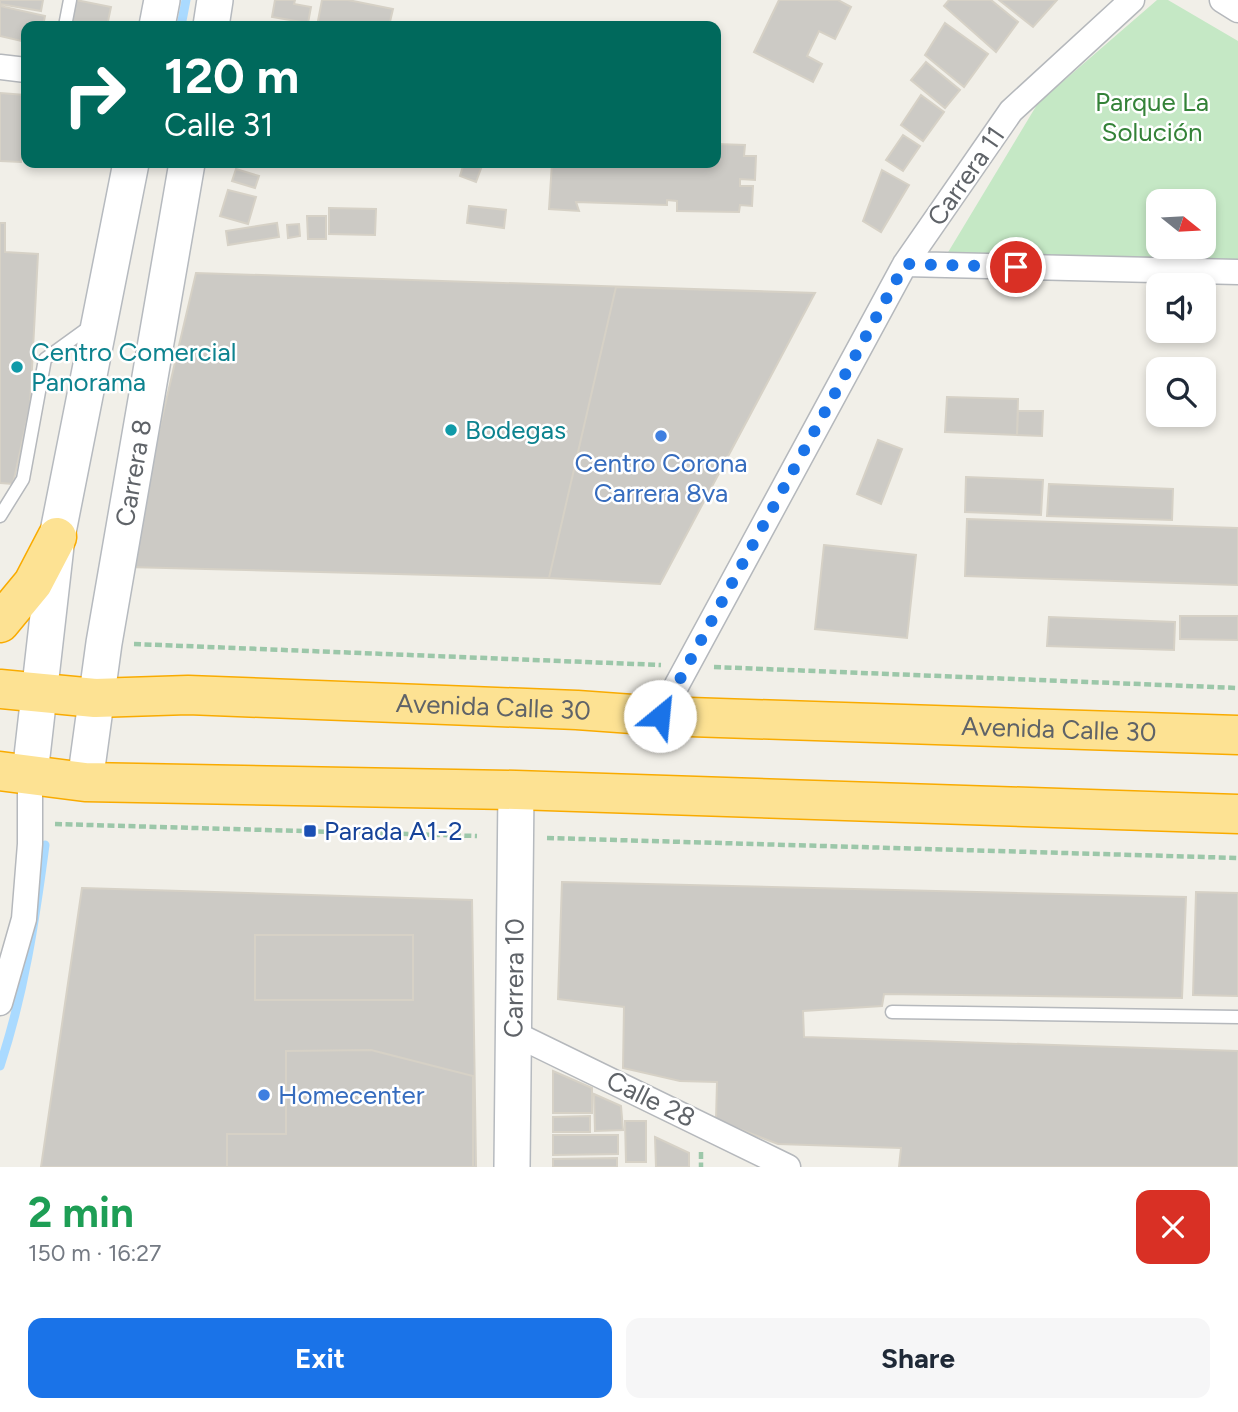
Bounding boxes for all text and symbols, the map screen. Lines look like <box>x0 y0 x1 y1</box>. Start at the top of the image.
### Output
text: 120 m <box>164 46 299 105</box>
icon: right <box>49 49 140 140</box>
park label: Parque La Solución <box>1095 86 1209 148</box>
text: Calle 31 <box>164 106 273 144</box>
street label: Carrera 11 <box>920 120 1012 232</box>
north arrow <box>1146 189 1216 259</box>
map controls <box>1146 189 1216 427</box>
pin <box>986 237 1046 297</box>
icon: arrive <box>997 248 1035 286</box>
button: sound <box>1146 273 1216 343</box>
place label: Centro Comercial Panorama <box>31 336 237 398</box>
button: search <box>1146 357 1216 427</box>
marker: Centro Comercial Panorama <box>9 359 25 375</box>
place label: Bodegas <box>465 414 566 446</box>
street label: Carrera 8 <box>108 417 158 529</box>
marker: Bodegas <box>443 422 459 438</box>
marker: Centro Corona Carrera 8va <box>653 428 669 444</box>
place label: Centro Corona Carrera 8va <box>574 447 748 509</box>
position arrow <box>623 679 697 753</box>
street label: Avenida Calle 30 <box>395 687 592 727</box>
street label: Avenida Calle 30 <box>961 710 1157 748</box>
place label: Parada A1-2 <box>324 815 463 847</box>
marker: Parada A1-2 <box>302 823 318 839</box>
street label: Carrera 10 <box>497 918 531 1038</box>
street label: Calle 28 <box>601 1064 701 1134</box>
place label: Homecenter <box>278 1079 425 1111</box>
marker: Homecenter <box>256 1087 272 1103</box>
text: 2 min <box>28 1187 134 1238</box>
button: close <box>1136 1190 1210 1264</box>
text: 150 m · 16:27 <box>28 1239 161 1267</box>
button: Exit <box>28 1318 612 1398</box>
button: Share <box>626 1318 1210 1398</box>

